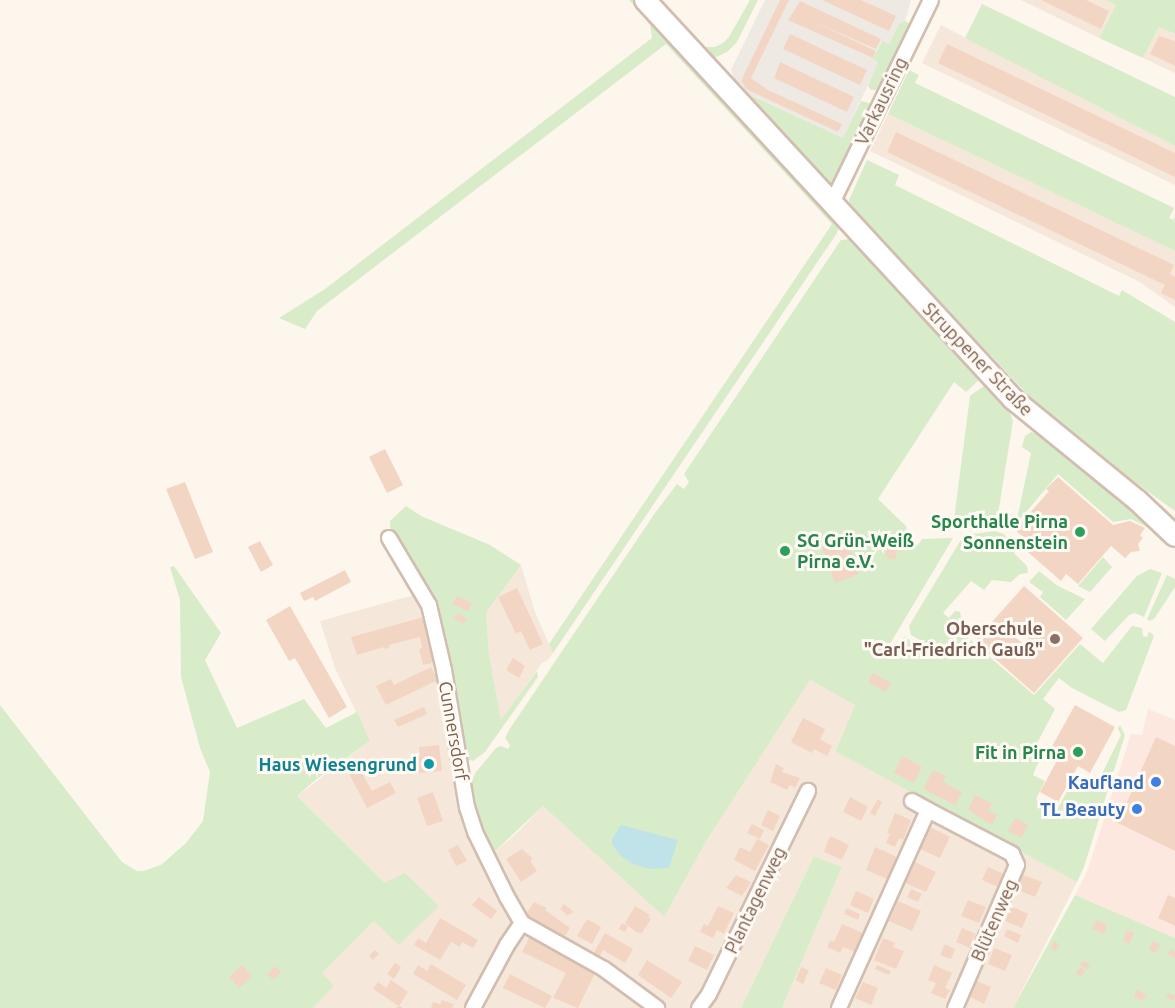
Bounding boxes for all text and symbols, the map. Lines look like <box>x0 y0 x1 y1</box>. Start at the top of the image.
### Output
street label: Varkausring <box>850 53 912 149</box>
street label: Struppener Straße <box>918 298 1038 420</box>
place label: Sporthalle Pirna Sonnenstein <box>931 511 1068 554</box>
marker: Sporthalle Pirna Sonnenstein <box>1073 525 1087 539</box>
place label: SG Grün-Weiß Pirna e.V. <box>797 530 914 572</box>
marker: SG Grün-Weiß Pirna e.V. <box>778 544 792 558</box>
place label: Oberschule "Carl-Friedrich Gauß" <box>864 618 1043 660</box>
marker: Oberschule "Carl-Friedrich Gauß" <box>1048 632 1062 646</box>
street label: Cunnersdorf <box>435 679 473 783</box>
place label: Fit in Pirna <box>975 741 1066 763</box>
marker: Fit in Pirna <box>1071 745 1085 759</box>
place label: Haus Wiesengrund <box>259 753 417 775</box>
marker: Haus Wiesengrund <box>422 757 436 771</box>
place label: Kaufland <box>1068 771 1144 793</box>
marker: Kaufland <box>1149 775 1163 789</box>
place label: TL Beauty <box>1040 798 1125 820</box>
marker: TL Beauty <box>1130 802 1144 816</box>
street label: Plantagenweg <box>720 843 790 957</box>
street label: Blütenweg <box>966 875 1022 965</box>

